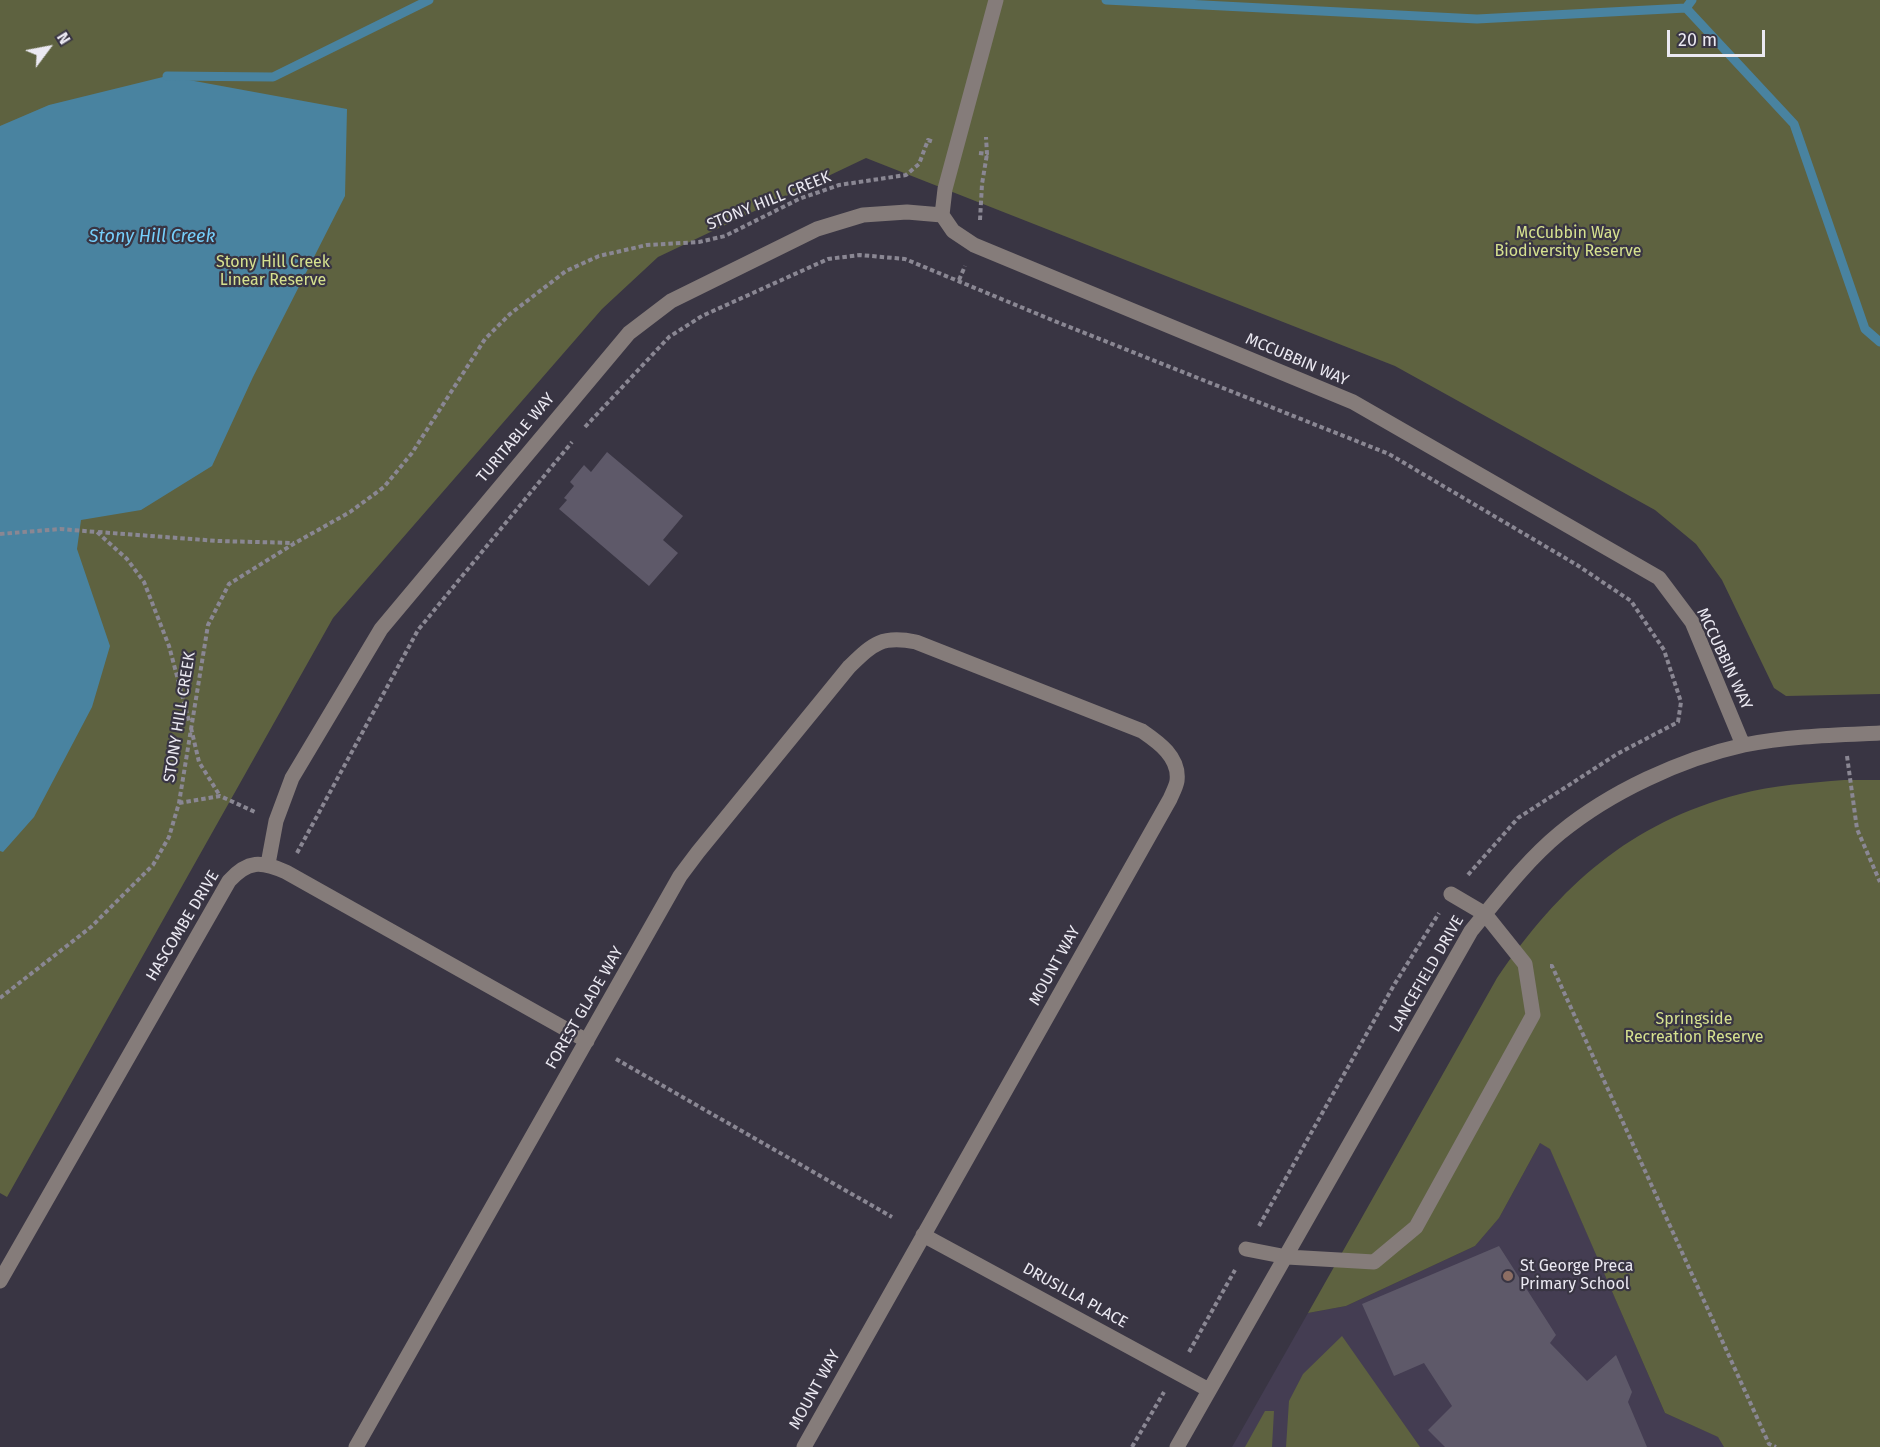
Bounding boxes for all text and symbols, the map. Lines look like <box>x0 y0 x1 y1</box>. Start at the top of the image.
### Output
north arrow <box>18 18 78 78</box>
scale bar <box>1670 18 1768 56</box>
text: N <box>53 29 75 48</box>
text: 20 m <box>1678 29 1717 51</box>
street label: STONY HILL CREEK <box>704 167 834 235</box>
park label: McCubbin Way Biodiversity Reserve <box>1495 224 1641 262</box>
water label: Stony Hill Creek <box>89 226 215 248</box>
park label: Stony Hill Creek Linear Reserve <box>216 253 330 291</box>
street label: MCCUBBIN WAY <box>1243 330 1351 390</box>
street label: TURITABLE WAY <box>473 389 559 487</box>
street label: MCCUBBIN WAY <box>1692 605 1756 713</box>
street label: STONY HILL CREEK <box>160 650 200 784</box>
street label: HASCOMBE DRIVE <box>142 867 224 985</box>
street label: LANCEFIELD DRIVE <box>1386 912 1468 1036</box>
street label: MOUNT WAY <box>1025 923 1085 1009</box>
street label: FOREST GLADE WAY <box>542 943 628 1073</box>
park label: Springside Recreation Reserve <box>1624 1010 1764 1048</box>
place label: St George Preca Primary School <box>1520 1257 1633 1295</box>
street label: DRUSILLA PLACE <box>1019 1259 1131 1333</box>
marker: St George Preca Primary School <box>1501 1269 1515 1283</box>
street label: MOUNT WAY <box>785 1347 845 1433</box>

